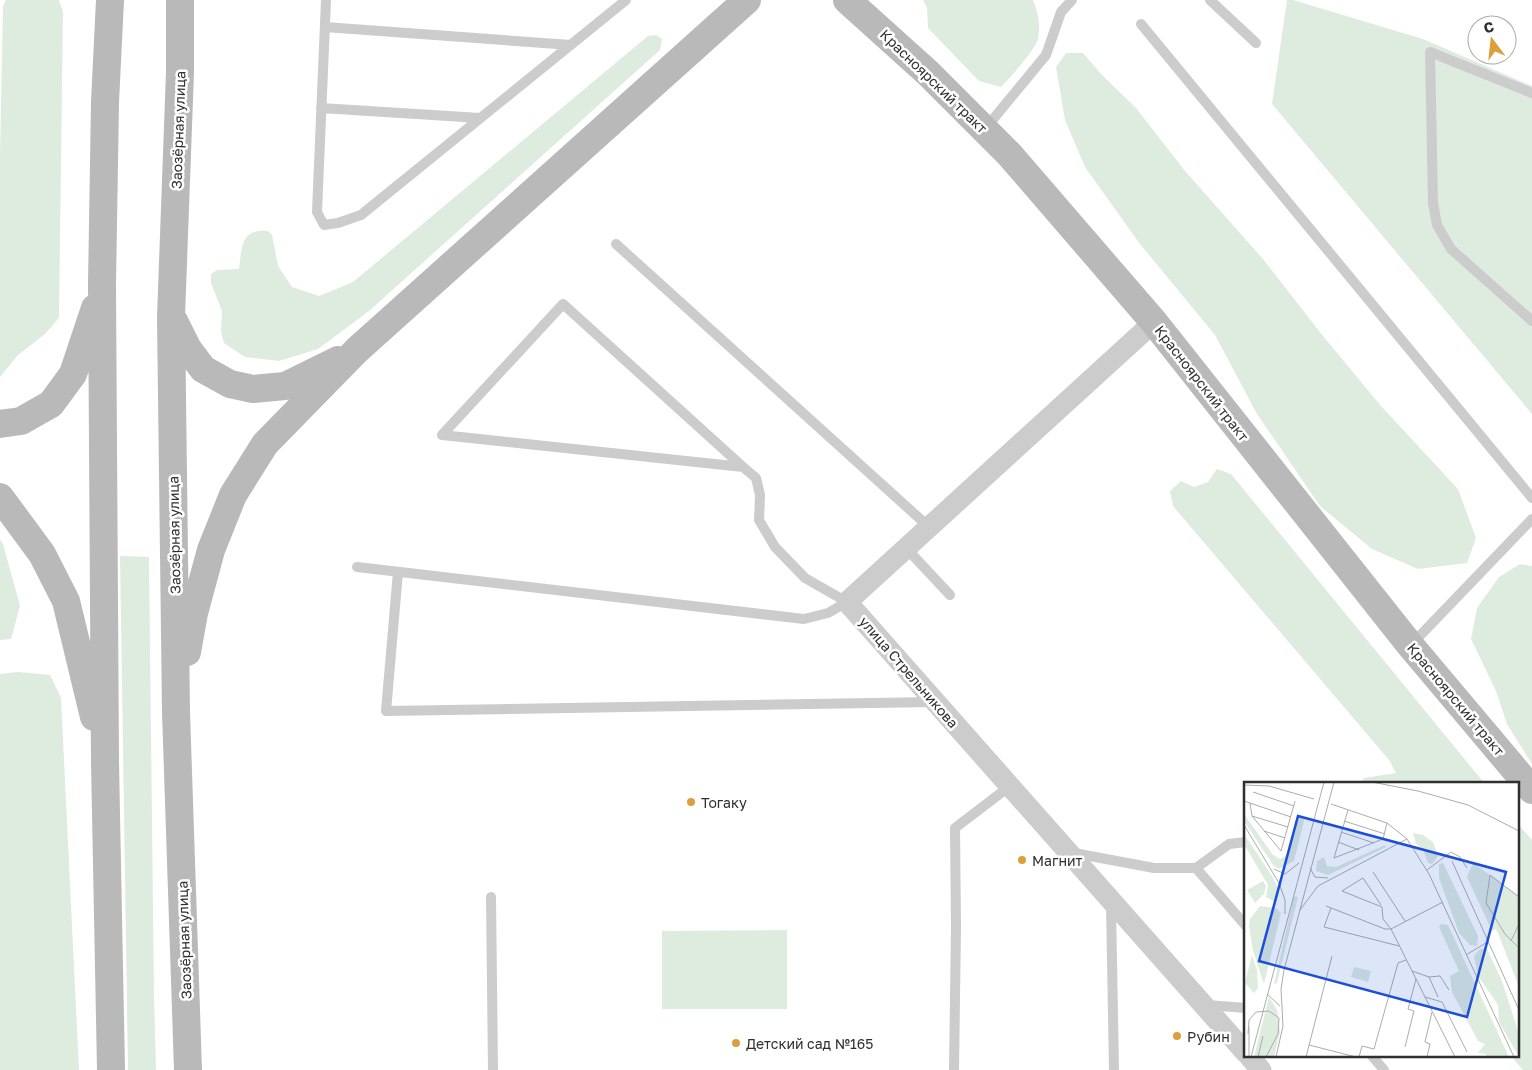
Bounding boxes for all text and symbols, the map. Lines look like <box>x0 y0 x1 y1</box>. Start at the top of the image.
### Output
north arrow <box>1467 15 1517 65</box>
text: С <box>1481 17 1496 36</box>
street label: Красноярский тракт <box>877 26 991 137</box>
street label: Заозёрная улица <box>167 71 189 189</box>
street label: Красноярский тракт <box>1152 322 1253 444</box>
street label: Заозёрная улица <box>164 476 184 594</box>
street label: улица Стрельникова <box>856 613 962 731</box>
street label: Красноярский тракт <box>1404 639 1508 759</box>
inset map <box>1244 782 1520 1058</box>
place label: Тогаку <box>701 794 747 811</box>
marker: Тогаку <box>685 796 697 808</box>
place label: Магнит <box>1032 852 1082 869</box>
marker: Магнит <box>1016 854 1028 866</box>
street label: Заозёрная улица <box>173 881 195 999</box>
place label: Рубин <box>1187 1028 1230 1045</box>
marker: Рубин <box>1171 1030 1183 1042</box>
place label: Детский сад №165 <box>746 1035 873 1052</box>
marker: Детский сад №165 <box>730 1037 742 1049</box>

